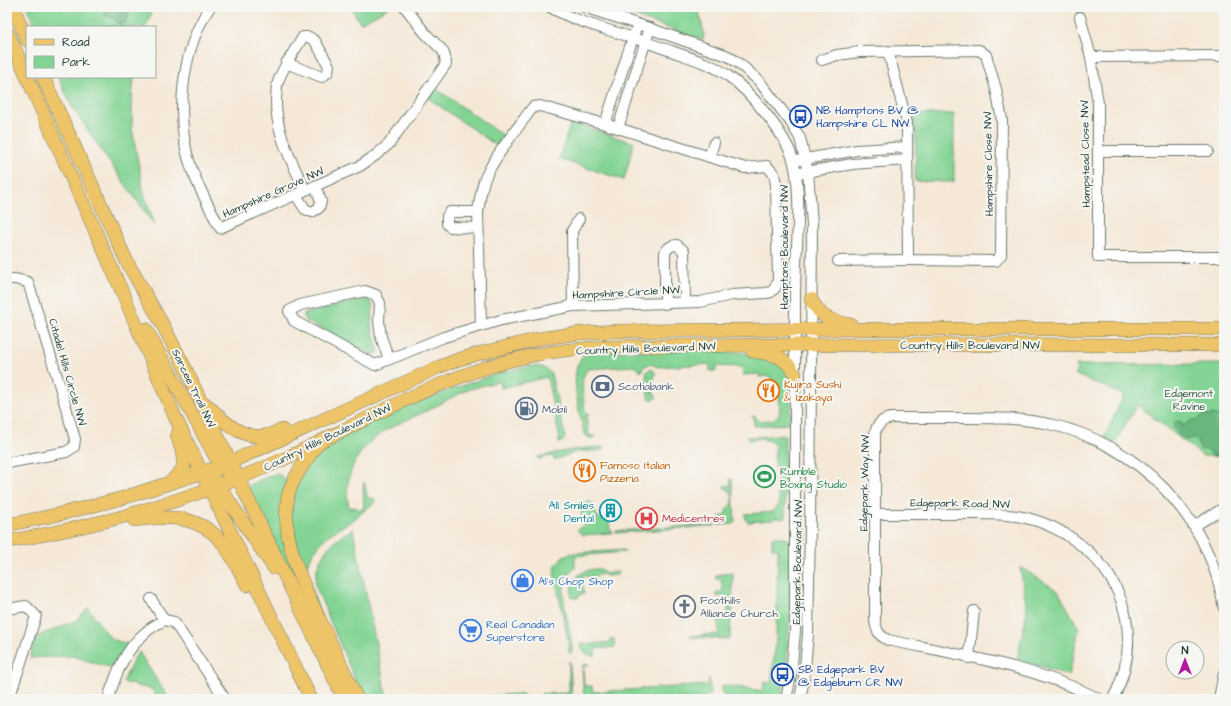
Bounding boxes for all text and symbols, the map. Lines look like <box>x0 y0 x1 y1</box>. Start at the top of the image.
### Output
legend <box>26 26 156 78</box>
text: Road <box>62 34 90 51</box>
text: Park <box>62 54 90 71</box>
street label: Hampstead Close NW <box>1077 100 1094 208</box>
bus stop icon: NB Hamptons BV @ Hampshire CL NW <box>787 103 813 129</box>
place label: NB Hamptons BV @ Hampshire CL NW <box>816 103 919 131</box>
street label: Hampshire Close NW <box>980 111 997 217</box>
street label: Hampshire Grove NW <box>220 163 327 222</box>
street label: Hamptons Boulevard NW <box>777 184 792 309</box>
street label: Hampshire Circle NW <box>572 282 681 303</box>
street label: Citadel Hills Circle NW <box>45 317 90 428</box>
street label: Country Hills Boulevard NW <box>900 338 1040 354</box>
street label: Country Hills Boulevard NW <box>576 339 717 359</box>
street label: Sarcee Trail NW <box>168 346 219 431</box>
bank icon: Scotiabank <box>589 373 615 399</box>
restaurant icon: Kujira Sushi & Izakaya <box>755 377 781 403</box>
place label: Kujira Sushi & Izakaya <box>784 377 842 406</box>
place label: Scotiabank <box>618 379 674 394</box>
park label: Edgemont Ravine <box>1165 386 1214 414</box>
fuel station icon: Mobil <box>513 396 539 422</box>
street label: Country Hills Boulevard NW <box>261 400 394 476</box>
place label: Mobil <box>542 402 567 417</box>
street label: Edgepark Way NW <box>856 434 874 531</box>
restaurant icon: Famoso Italian Pizzeria <box>571 458 597 484</box>
place label: Famoso Italian Pizzeria <box>600 458 671 486</box>
sports icon: Rumble Boxing Studio <box>751 464 777 490</box>
place label: Rumble Boxing Studio <box>780 464 848 493</box>
street label: Edgepark Road NW <box>910 495 1011 513</box>
place label: All Smiles Dental <box>549 498 594 526</box>
building icon: All Smiles Dental <box>597 498 623 524</box>
street label: Edgepark Boulevard NW <box>789 499 807 624</box>
hospital icon: Medicentres <box>633 505 659 531</box>
place label: Medicentres <box>662 511 725 526</box>
shop icon: Al's Chop Shop <box>510 568 536 594</box>
place label: Al's Chop Shop <box>538 574 613 589</box>
church icon: Foothills Alliance Church <box>672 593 698 619</box>
place label: Foothills Alliance Church <box>700 593 778 621</box>
supermarket icon: Real Canadian Superstore <box>457 617 483 643</box>
place label: Real Canadian Superstore <box>486 617 555 645</box>
north arrow <box>1165 640 1205 680</box>
text: N <box>1182 643 1189 658</box>
bus stop icon: SB Edgepark BV @ Edgeburn CR NW <box>770 662 796 688</box>
place label: SB Edgepark BV @ Edgeburn CR NW <box>798 662 903 691</box>

